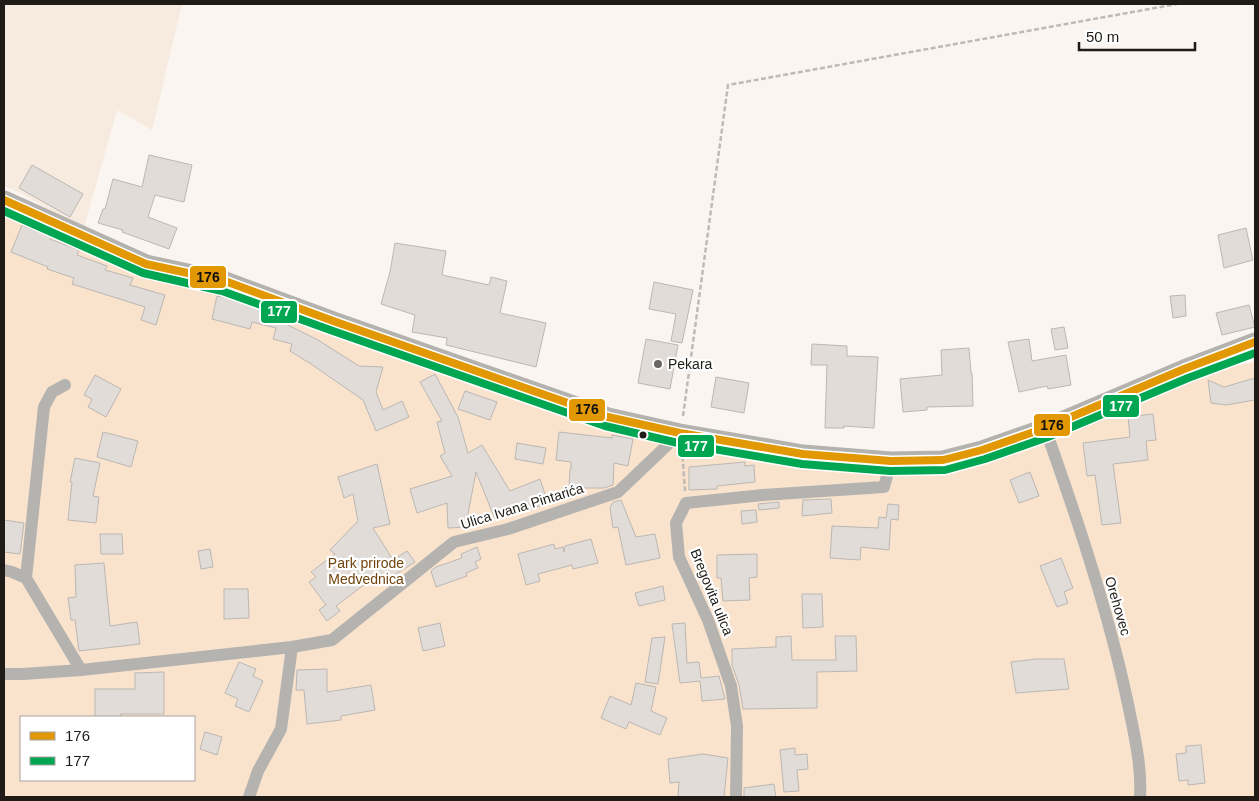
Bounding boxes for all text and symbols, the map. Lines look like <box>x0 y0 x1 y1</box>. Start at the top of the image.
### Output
scale bar <box>1079 20 1195 52</box>
text: 50 m <box>1086 28 1119 45</box>
line badge: 176 <box>189 265 227 289</box>
text: 176 <box>196 269 220 285</box>
line badge: 177 <box>260 300 298 324</box>
text: 177 <box>267 303 291 319</box>
place label: Pekara <box>668 356 713 372</box>
marker: Pekara <box>652 358 664 370</box>
line badge: 177 <box>1102 394 1140 418</box>
line badge: 176 <box>568 398 606 422</box>
text: 177 <box>1109 398 1133 414</box>
text: 176 <box>575 401 599 417</box>
line badge: 176 <box>1033 413 1071 437</box>
text: 176 <box>1040 417 1064 433</box>
unlabelled marker <box>638 430 648 440</box>
line badge: 177 <box>677 434 715 458</box>
text: 177 <box>684 438 708 454</box>
street label: Ulica Ivana Pintarića <box>459 480 586 532</box>
street label: Bregovita ulica <box>687 546 737 638</box>
park label: Park prirode Medvednica <box>328 555 404 587</box>
street label: Orehovec <box>1102 575 1134 637</box>
legend <box>20 716 195 781</box>
text: 176 <box>65 727 90 744</box>
text: 177 <box>65 752 90 769</box>

